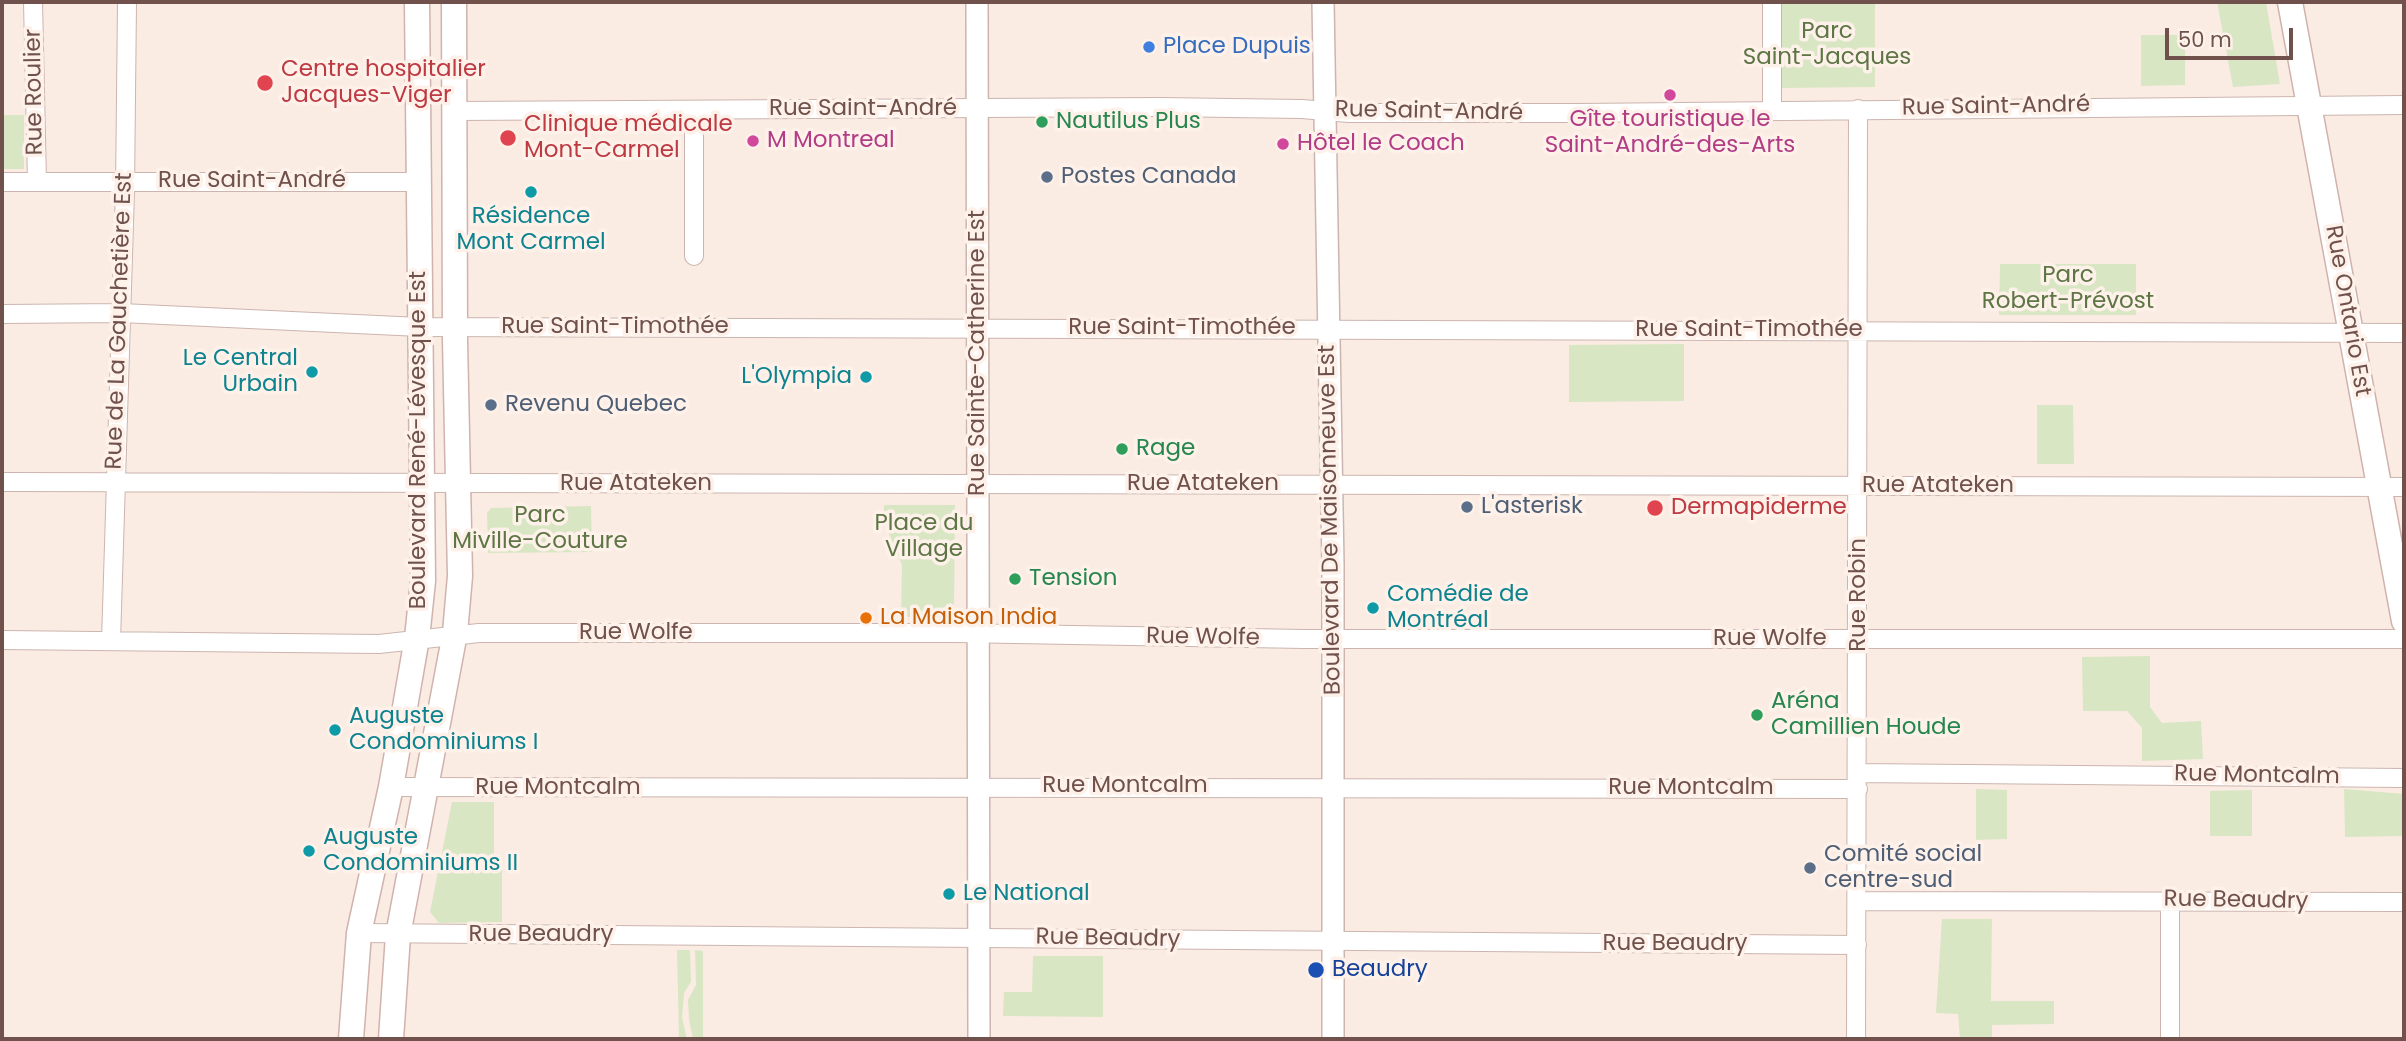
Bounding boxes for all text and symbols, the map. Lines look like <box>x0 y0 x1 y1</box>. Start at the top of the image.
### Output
scale bar <box>2168 14 2296 58</box>
park label: Parc Saint-Jacques <box>1743 18 1911 72</box>
text: 50 m <box>2178 25 2232 54</box>
street label: Rue Roulier <box>20 28 50 156</box>
place label: Place Dupuis <box>1163 33 1311 61</box>
marker: Place Dupuis <box>1141 39 1157 55</box>
place label: Centre hospitalier Jacques-Viger <box>281 56 486 110</box>
marker: Centre hospitalier Jacques-Viger <box>255 73 275 93</box>
marker: Gîte touristique le Saint-André-des-Arts <box>1662 87 1678 103</box>
street label: Rue Saint-André <box>1902 92 2090 122</box>
street label: Rue Saint-André <box>769 95 957 123</box>
street label: Rue Saint-André <box>1335 97 1523 127</box>
place label: Gîte touristique le Saint-André-des-Arts <box>1545 106 1795 160</box>
place label: Nautilus Plus <box>1056 108 1201 136</box>
place label: Clinique médicale Mont-Carmel <box>524 111 733 165</box>
marker: Nautilus Plus <box>1034 114 1050 130</box>
place label: M Montreal <box>767 127 895 155</box>
marker: Clinique médicale Mont-Carmel <box>498 128 518 148</box>
place label: Hôtel le Coach <box>1297 130 1465 158</box>
marker: M Montreal <box>745 133 761 149</box>
marker: Hôtel le Coach <box>1275 136 1291 152</box>
place label: Postes Canada <box>1061 163 1236 191</box>
street label: Rue Saint-André <box>158 167 346 195</box>
marker: Postes Canada <box>1039 169 1055 185</box>
street label: Rue de La Gauchetière Est <box>101 172 139 470</box>
marker: Résidence Mont Carmel <box>523 184 539 200</box>
place label: Résidence Mont Carmel <box>456 203 606 257</box>
street label: Rue Sainte-Catherine Est <box>964 210 992 496</box>
street label: Rue Ontario Est <box>2318 223 2376 399</box>
park label: Parc Robert-Prévost <box>1982 262 2154 316</box>
street label: Boulevard René-Lévesque Est <box>405 271 433 609</box>
street label: Rue Saint-Timothée <box>501 313 729 341</box>
street label: Rue Saint-Timothée <box>1068 314 1296 342</box>
street label: Rue Saint-Timothée <box>1635 316 1863 344</box>
place label: Le Central Urbain <box>183 345 298 399</box>
street label: Boulevard De Maisonneuve Est <box>1314 345 1348 695</box>
place label: L'Olympia <box>741 363 852 391</box>
marker: Le Central Urbain <box>304 364 320 380</box>
marker: L'Olympia <box>858 369 874 385</box>
place label: Revenu Quebec <box>505 391 687 419</box>
marker: Revenu Quebec <box>483 397 499 413</box>
place label: Rage <box>1136 435 1195 463</box>
marker: Rage <box>1114 441 1130 457</box>
street label: Rue Atateken <box>560 470 712 498</box>
street label: Rue Atateken <box>1127 470 1279 498</box>
street label: Rue Atateken <box>1862 472 2014 500</box>
place label: L'asterisk <box>1481 493 1583 521</box>
place label: Dermapiderme <box>1671 494 1847 522</box>
marker: Dermapiderme <box>1645 498 1665 518</box>
marker: L'asterisk <box>1459 499 1475 515</box>
park label: Parc Miville-Couture <box>452 502 628 556</box>
park label: Place du Village <box>874 510 974 564</box>
street label: Rue Robin <box>1845 538 1873 652</box>
place label: Tension <box>1029 565 1118 593</box>
marker: Tension <box>1007 571 1023 587</box>
place label: Comédie de Montréal <box>1387 581 1529 635</box>
marker: Comédie de Montréal <box>1365 600 1381 616</box>
place label: La Maison India <box>880 604 1057 632</box>
marker: La Maison India <box>858 610 874 626</box>
street label: Rue Wolfe <box>579 619 693 647</box>
street label: Rue Wolfe <box>1146 623 1260 653</box>
street label: Rue Wolfe <box>1713 625 1827 653</box>
place label: Aréna Camillien Houde <box>1771 688 1961 742</box>
place label: Auguste Condominiums I <box>349 703 538 757</box>
marker: Aréna Camillien Houde <box>1749 707 1765 723</box>
marker: Auguste Condominiums I <box>327 722 343 738</box>
street label: Rue Montcalm <box>2174 761 2340 791</box>
street label: Rue Montcalm <box>1042 772 1208 800</box>
street label: Rue Montcalm <box>475 774 641 802</box>
street label: Rue Montcalm <box>1608 774 1774 802</box>
place label: Auguste Condominiums II <box>323 824 518 878</box>
place label: Comité social centre-sud <box>1824 841 1982 895</box>
marker: Auguste Condominiums II <box>301 843 317 859</box>
marker: Comité social centre-sud <box>1802 860 1818 876</box>
place label: Le National <box>963 880 1090 908</box>
marker: Le National <box>941 886 957 902</box>
street label: Rue Beaudry <box>2163 886 2309 916</box>
street label: Rue Beaudry <box>469 921 613 949</box>
street label: Rue Beaudry <box>1035 924 1181 954</box>
street label: Rue Beaudry <box>1603 930 1747 958</box>
place label: Beaudry <box>1332 956 1428 984</box>
marker: Beaudry <box>1306 960 1326 980</box>

